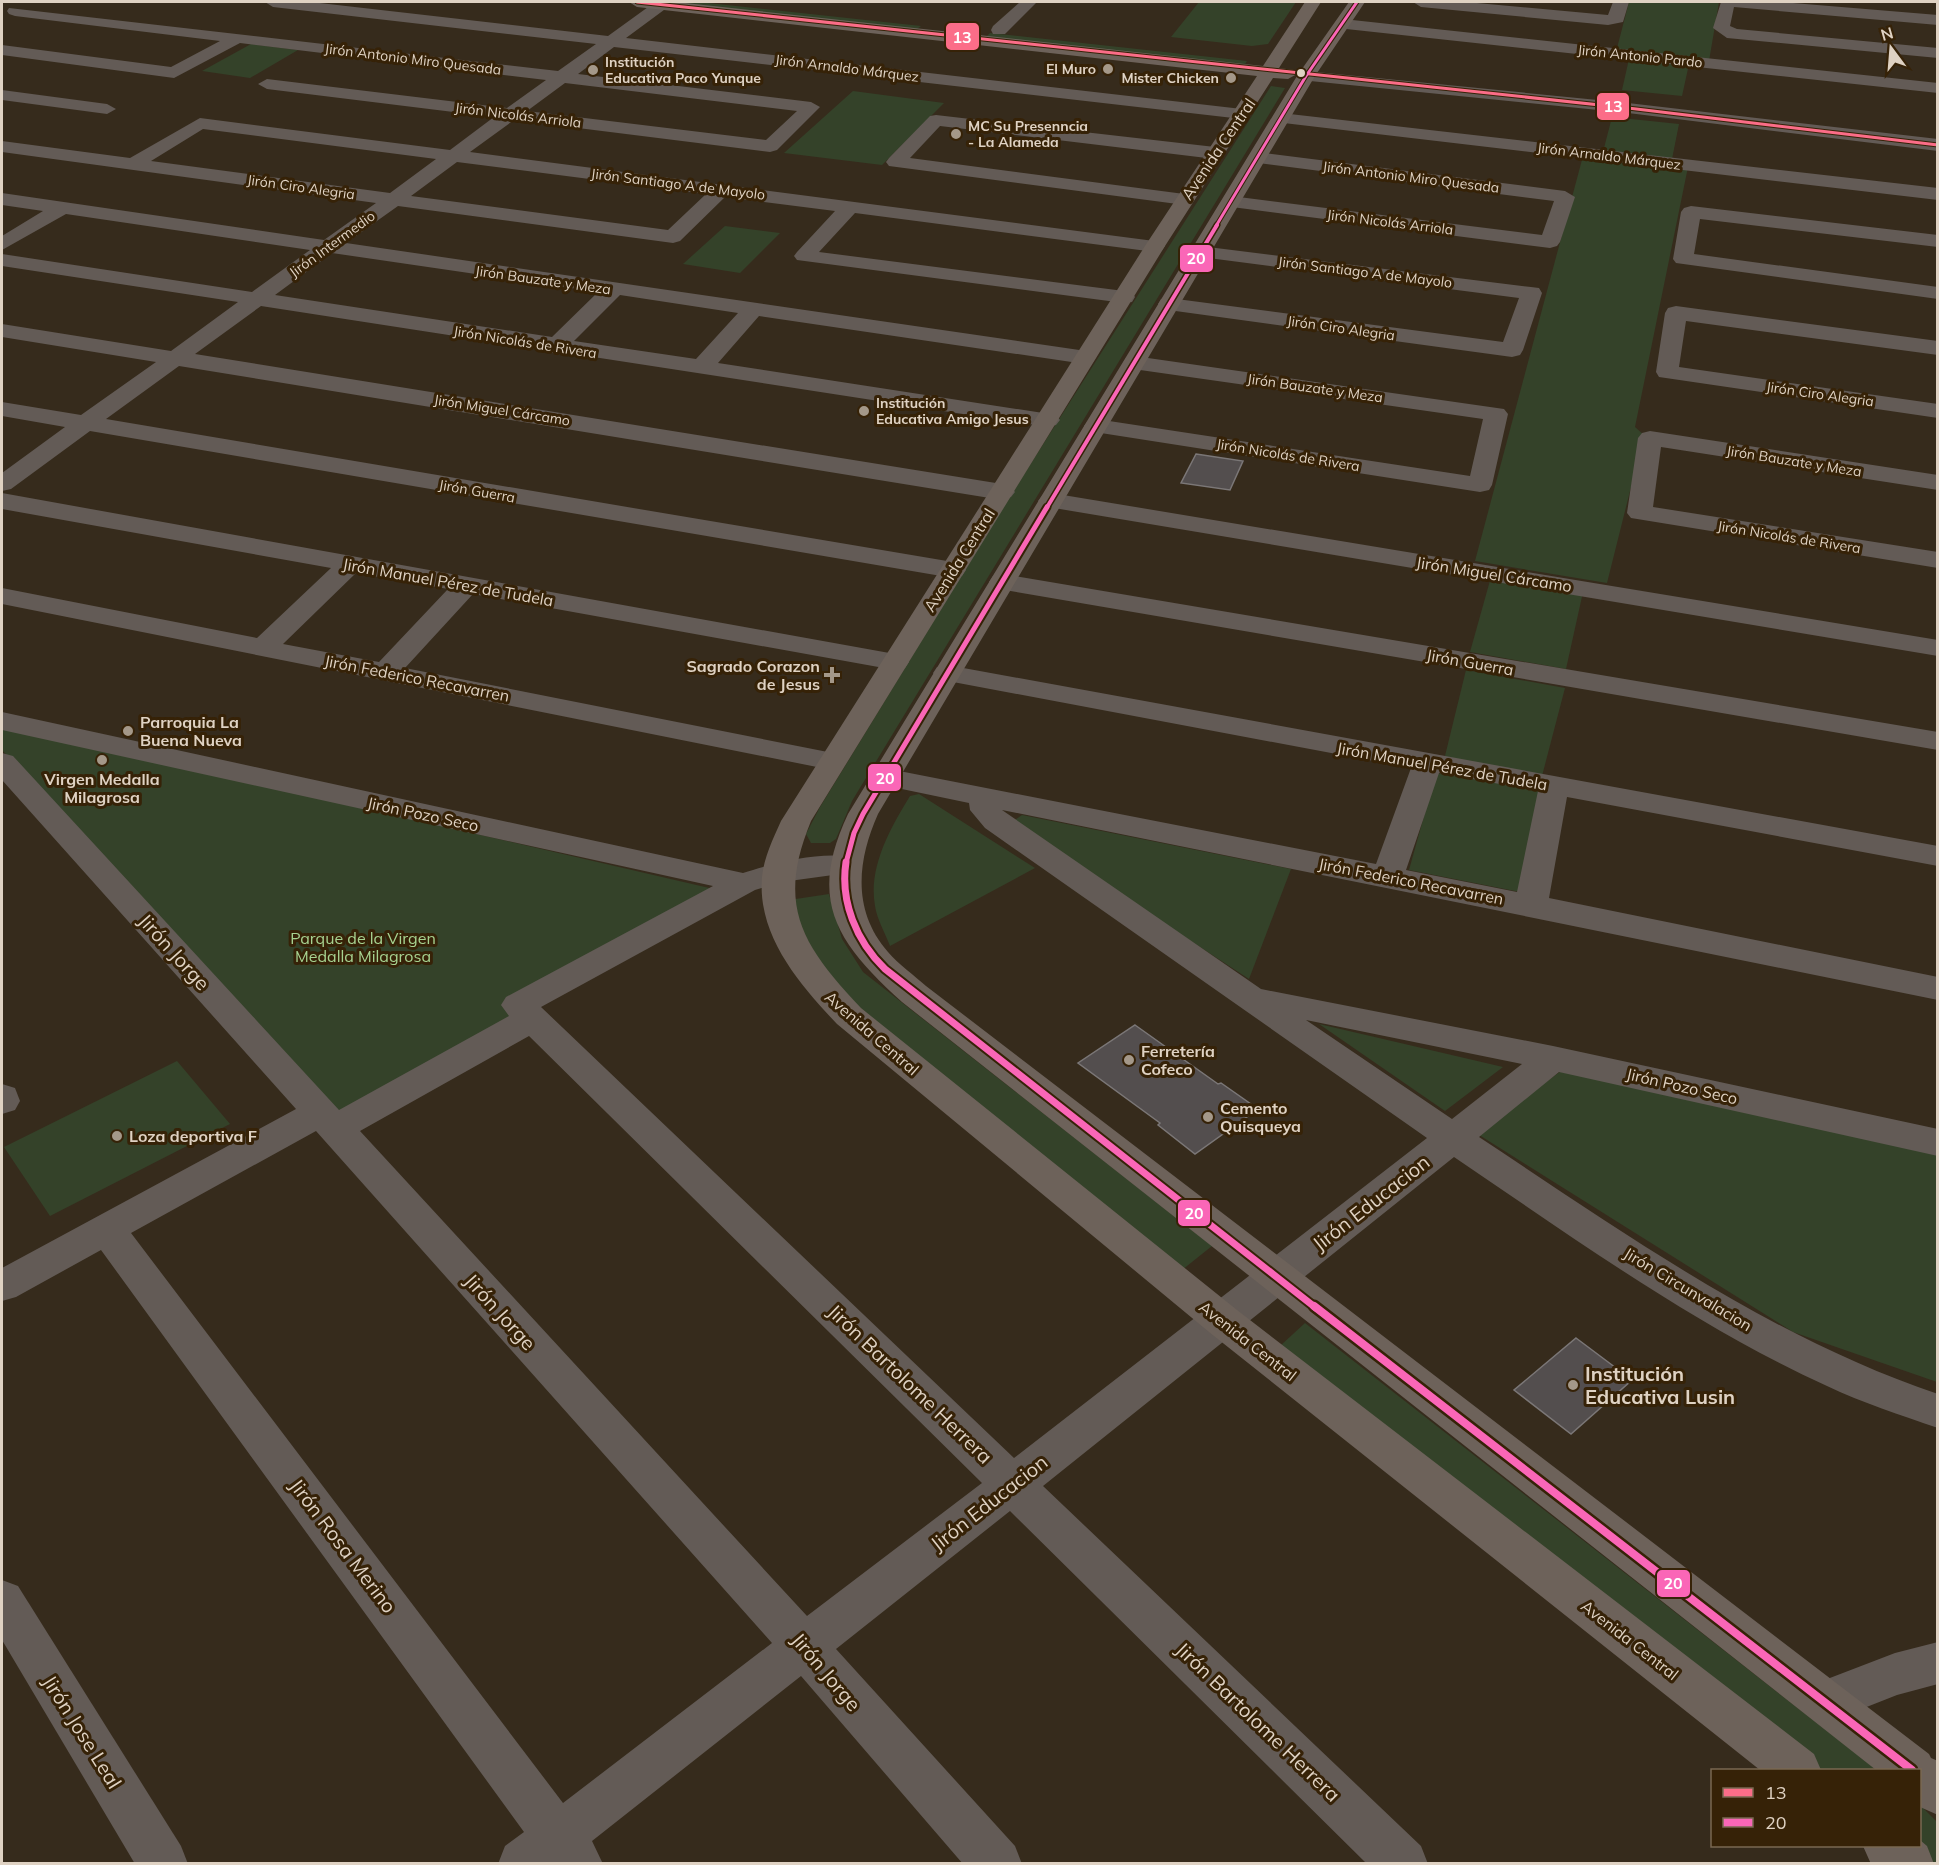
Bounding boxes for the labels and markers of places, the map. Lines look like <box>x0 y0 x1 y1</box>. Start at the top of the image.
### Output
place label: Institución Educativa Paco Yunque <box>605 53 761 87</box>
place label: El Muro <box>1046 60 1096 78</box>
marker: El Muro <box>1101 62 1115 76</box>
marker: Institución Educativa Paco Yunque <box>586 63 600 77</box>
unlabelled marker <box>1295 67 1307 79</box>
place label: Mister Chicken <box>1122 69 1219 87</box>
marker: Mister Chicken <box>1224 71 1238 85</box>
place label: MC Su Presenncia - La Alameda <box>968 117 1088 151</box>
marker: MC Su Presenncia - La Alameda <box>949 127 963 141</box>
place label: Institución Educativa Amigo Jesus <box>876 394 1029 428</box>
marker: Institución Educativa Amigo Jesus <box>857 404 871 418</box>
place label: Sagrado Corazon de Jesus <box>687 656 820 694</box>
marker: Sagrado Corazon de Jesus <box>825 668 839 682</box>
place label: Parroquia La Buena Nueva <box>140 712 242 750</box>
marker: Parroquia La Buena Nueva <box>121 724 135 738</box>
marker: Virgen Medalla Milagrosa <box>95 753 109 767</box>
place label: Virgen Medalla Milagrosa <box>43 769 160 807</box>
place label: Ferretería Cofeco <box>1141 1041 1215 1079</box>
marker: Ferretería Cofeco <box>1122 1053 1136 1067</box>
place label: Cemento Quisqueya <box>1220 1098 1301 1136</box>
marker: Cemento Quisqueya <box>1201 1110 1215 1124</box>
place label: Loza deportiva F <box>129 1126 257 1146</box>
marker: Loza deportiva F <box>110 1129 124 1143</box>
place label: Institución Educativa Lusin <box>1585 1361 1735 1409</box>
marker: Institución Educativa Lusin <box>1566 1378 1580 1392</box>

